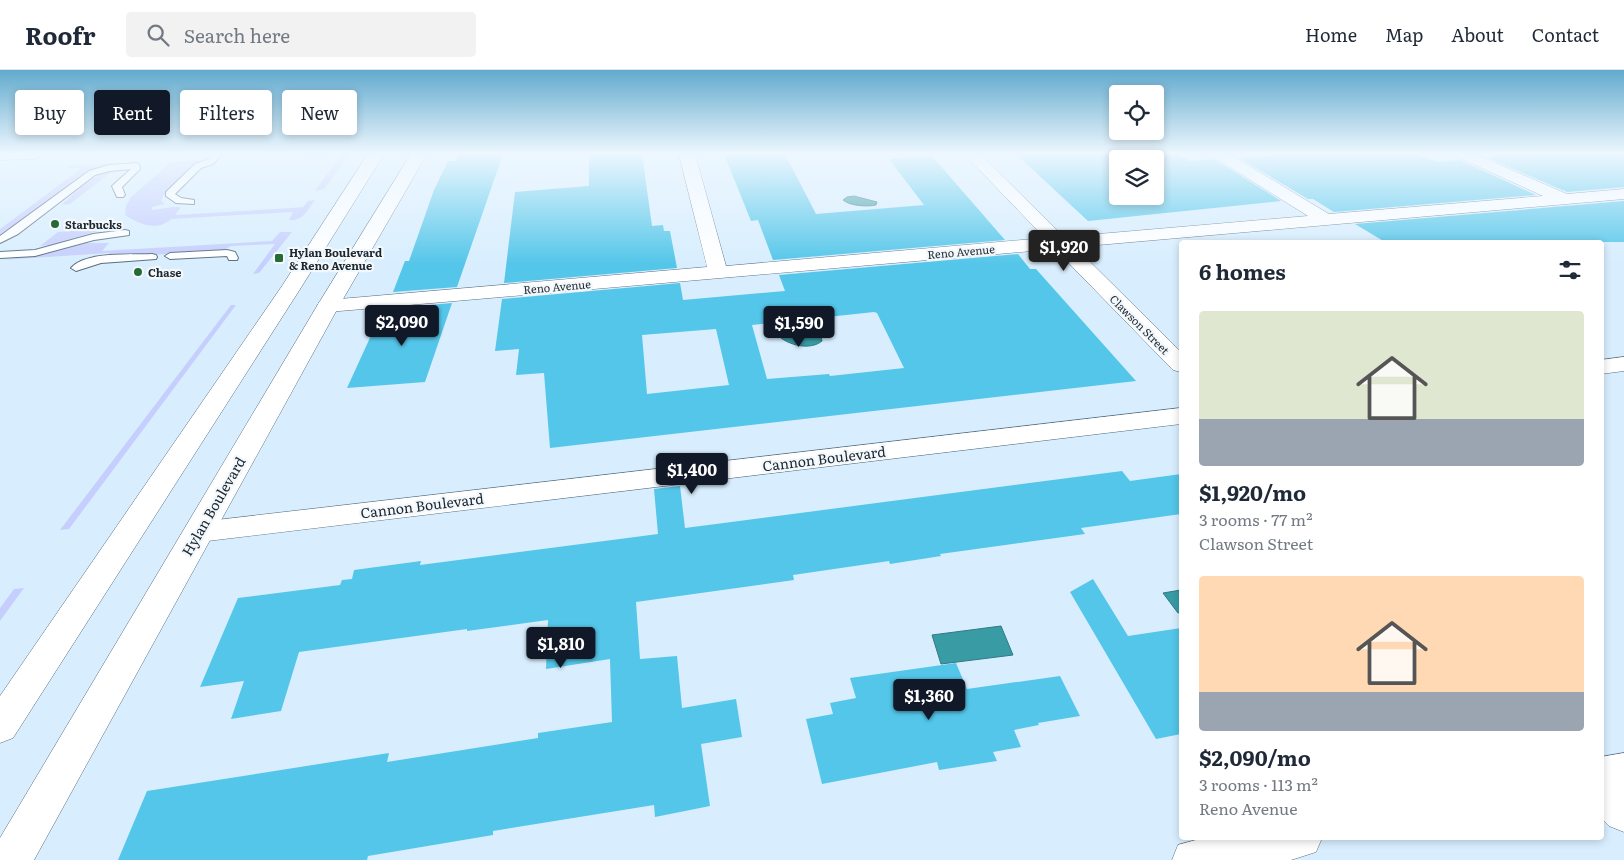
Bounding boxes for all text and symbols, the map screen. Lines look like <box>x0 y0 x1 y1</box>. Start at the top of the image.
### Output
search box <box>126 12 476 57</box>
text: Roofr <box>25 17 96 52</box>
icon: search <box>144 21 172 49</box>
text: Search here <box>184 21 290 49</box>
text: Home <box>1305 21 1357 48</box>
text: Map <box>1385 21 1423 48</box>
text: About <box>1451 21 1504 48</box>
text: Contact <box>1532 21 1599 48</box>
map controls <box>1109 85 1164 205</box>
button: locate <box>1109 85 1164 140</box>
chip: Buy <box>15 90 84 135</box>
chip: Rent <box>94 90 170 135</box>
chip: Filters <box>180 90 272 135</box>
chip: New <box>282 90 357 135</box>
button: layers <box>1109 150 1164 205</box>
place label: Starbucks <box>65 216 122 232</box>
marker: Starbucks <box>49 218 61 230</box>
pin: $1,920 <box>1023 230 1105 272</box>
text: $1,920 <box>1040 234 1088 258</box>
street label: Reno Avenue <box>927 240 996 262</box>
place label: Hylan Boulevard & Reno Avenue <box>289 244 382 273</box>
marker: Hylan Boulevard & Reno Avenue <box>273 252 285 264</box>
text: 6 homes <box>1199 255 1286 286</box>
icon: filters <box>1556 256 1584 284</box>
place label: Chase <box>148 264 181 280</box>
marker: Chase <box>132 266 144 278</box>
street label: Reno Avenue <box>523 275 592 297</box>
street label: Clawson Street <box>1107 291 1174 358</box>
pin: $2,090 <box>361 304 443 347</box>
pin: $1,590 <box>758 306 840 348</box>
text: $2,090 <box>376 309 428 333</box>
text: $1,590 <box>775 310 823 334</box>
icon: home <box>1347 343 1437 433</box>
street label: Cannon Boulevard <box>761 440 887 475</box>
street label: Hylan Boulevard <box>176 452 250 559</box>
pin: $1,400 <box>651 452 733 495</box>
text: $1,400 <box>667 457 717 481</box>
text: $1,920/mo <box>1199 476 1306 507</box>
street label: Cannon Boulevard <box>359 487 485 522</box>
text: 3 rooms · 77 m² <box>1199 507 1313 531</box>
text: Clawson Street <box>1199 531 1313 555</box>
icon: home <box>1347 608 1437 698</box>
pin: $1,810 <box>520 626 602 669</box>
text: $1,810 <box>537 631 585 655</box>
pin: $1,360 <box>888 678 970 721</box>
text: $1,360 <box>904 683 954 707</box>
text: $2,090/mo <box>1199 741 1311 772</box>
text: 3 rooms · 113 m² <box>1199 772 1318 796</box>
text: Reno Avenue <box>1199 796 1298 820</box>

